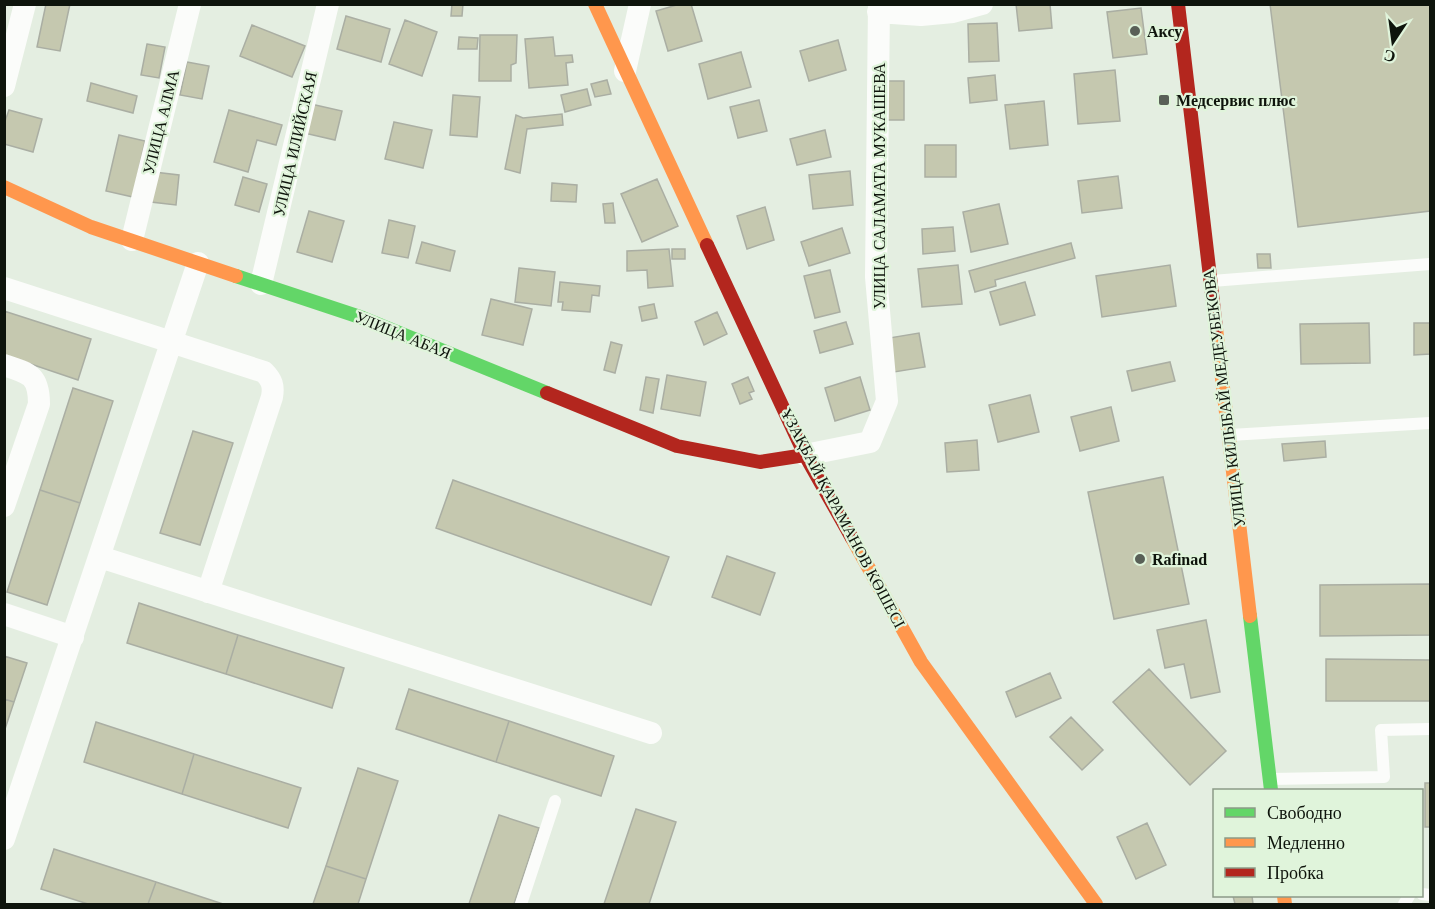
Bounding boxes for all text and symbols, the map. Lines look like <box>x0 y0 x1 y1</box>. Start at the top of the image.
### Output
north arrow <box>1363 12 1423 72</box>
place label: Аксу <box>1147 23 1182 41</box>
marker: Аксу <box>1128 24 1142 38</box>
text: С <box>1382 47 1397 66</box>
street label: УЛИЦА САЛАМАТА МУКАШЕВА <box>871 62 889 309</box>
street label: УЛИЦА АЛМА <box>140 67 183 176</box>
street label: УЛИЦА ИЛИЙСКАЯ <box>269 69 321 218</box>
place label: Медсервис плюс <box>1176 92 1296 110</box>
marker: Медсервис плюс <box>1157 93 1171 107</box>
street label: УЛИЦА КИЛЫБАЙ МЕДЕУБЕКОВА <box>1199 267 1249 528</box>
street label: УЛИЦА АБАЯ <box>352 308 454 363</box>
street label: ҰЗАҚБАЙ ҚАРАМАНОВ КӨШЕСІ <box>777 405 909 631</box>
place label: Rafinad <box>1152 551 1207 568</box>
marker: Rafinad <box>1133 552 1147 566</box>
legend <box>1213 789 1423 897</box>
text: Свободно <box>1267 803 1342 823</box>
text: Медленно <box>1267 833 1345 853</box>
text: Пробка <box>1267 863 1324 883</box>

